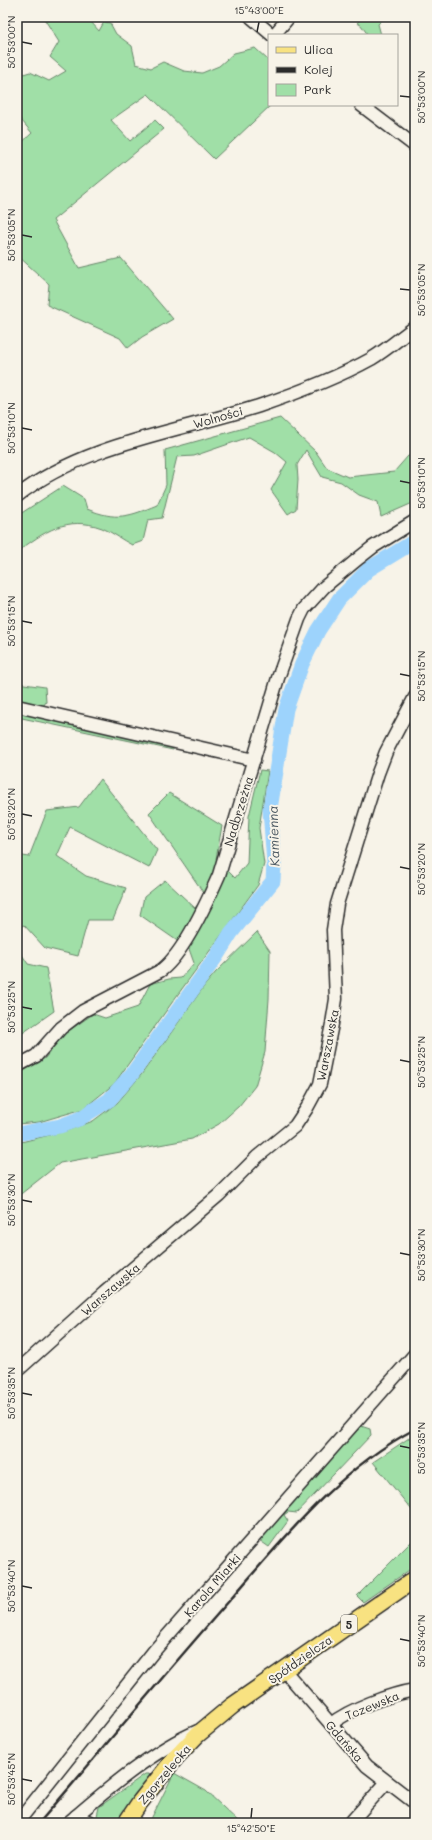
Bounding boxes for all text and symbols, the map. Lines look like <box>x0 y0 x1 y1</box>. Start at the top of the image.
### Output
text: 15°43'00"E <box>234 3 284 17</box>
text: 50°53'00"N <box>4 16 18 69</box>
legend <box>268 34 398 106</box>
text: Ulica <box>304 41 333 57</box>
text: Kolej <box>304 61 333 77</box>
text: 50°53'00"N <box>414 71 428 124</box>
text: Park <box>304 81 331 97</box>
text: 50°53'05"N <box>4 209 18 261</box>
text: 50°53'05"N <box>414 264 428 316</box>
text: 50°53'10"N <box>4 402 18 454</box>
street label: Wolności <box>191 402 245 432</box>
text: 50°53'10"N <box>414 457 428 509</box>
text: 50°53'15"N <box>4 596 18 646</box>
text: 50°53'15"N <box>414 651 428 701</box>
street label: Nadbrzeżna <box>220 774 256 848</box>
text: 50°53'20"N <box>4 788 18 840</box>
water label: Kamienna <box>263 805 283 867</box>
text: 50°53'20"N <box>414 843 428 895</box>
text: 50°53'25"N <box>4 981 18 1033</box>
street label: Warszawska <box>312 1008 342 1082</box>
text: 50°53'25"N <box>414 1036 428 1088</box>
text: 50°53'30"N <box>4 1174 18 1226</box>
text: 50°53'30"N <box>414 1229 428 1281</box>
street label: Warszawska <box>77 1259 143 1319</box>
text: 50°53'35"N <box>4 1367 18 1419</box>
text: 50°53'35"N <box>414 1422 428 1474</box>
street label: Karola Miarki <box>180 1550 244 1620</box>
text: 50°53'40"N <box>4 1560 18 1612</box>
road number: 5 <box>341 1615 357 1633</box>
text: 50°53'40"N <box>414 1615 428 1667</box>
street label: Spółdzielcza <box>265 1631 335 1687</box>
street label: Tczewska <box>343 1687 401 1723</box>
street label: Gdańska <box>322 1717 368 1765</box>
street label: Zgorzelecka <box>134 1741 194 1807</box>
text: 50°53'45"N <box>4 1753 18 1805</box>
text: 15°42'50"E <box>226 1821 276 1835</box>

